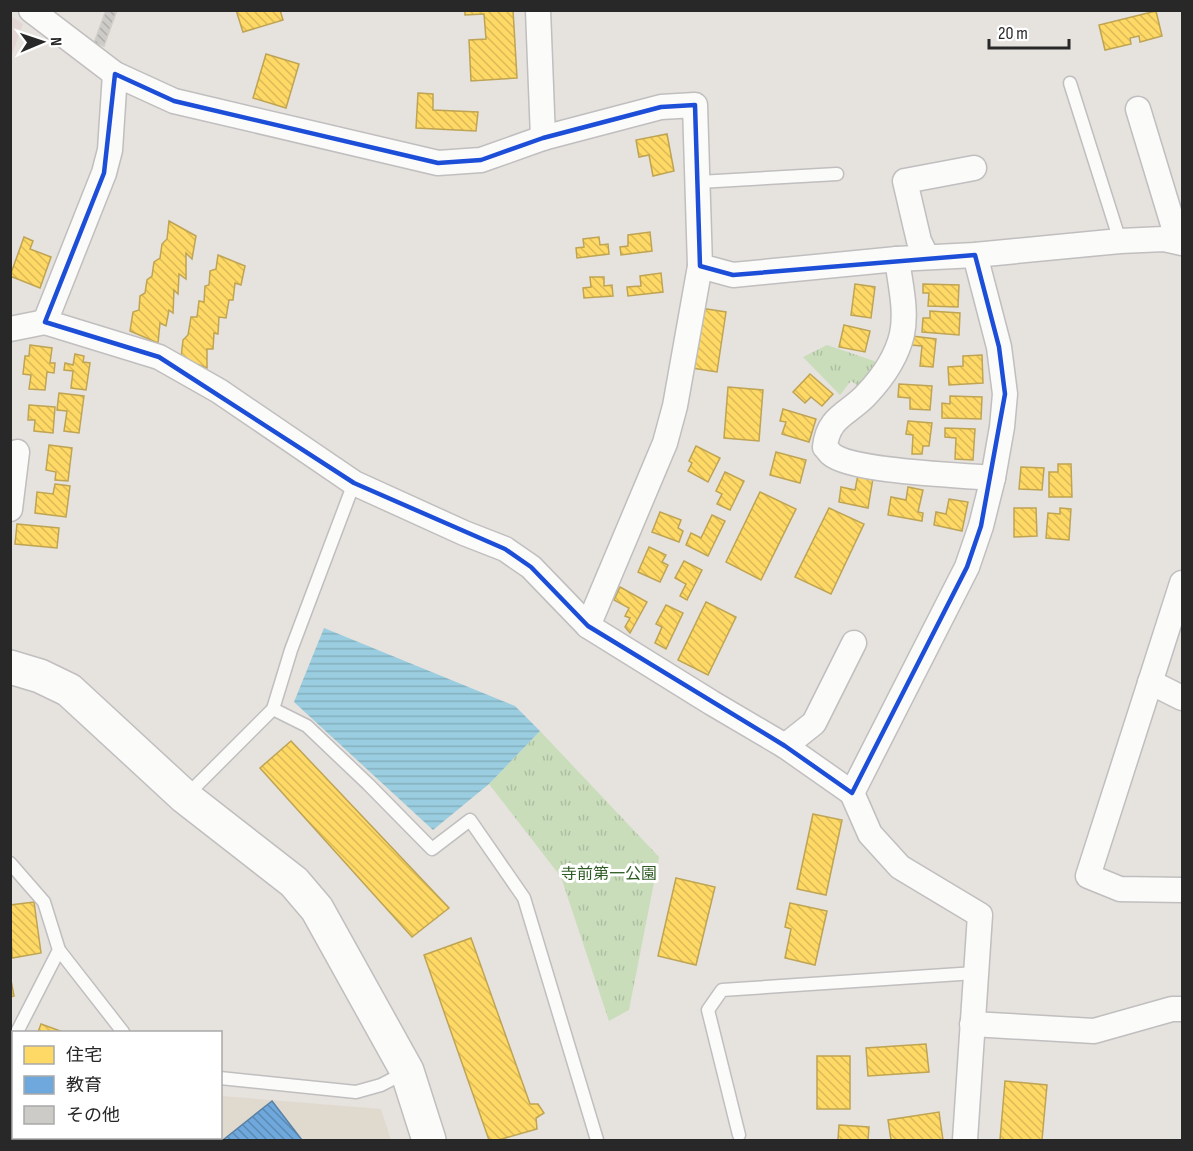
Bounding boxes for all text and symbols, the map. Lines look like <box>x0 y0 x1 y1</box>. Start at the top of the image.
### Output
north arrow <box>12 12 72 72</box>
scale bar <box>989 12 1068 50</box>
text: 20 m <box>998 23 1028 44</box>
text: N <box>46 37 65 46</box>
park label: 寺前第一公園 <box>561 865 657 884</box>
legend <box>12 1031 222 1139</box>
text: 住宅 <box>66 1045 102 1066</box>
text: 教育 <box>66 1075 102 1096</box>
text: その他 <box>66 1105 120 1126</box>

